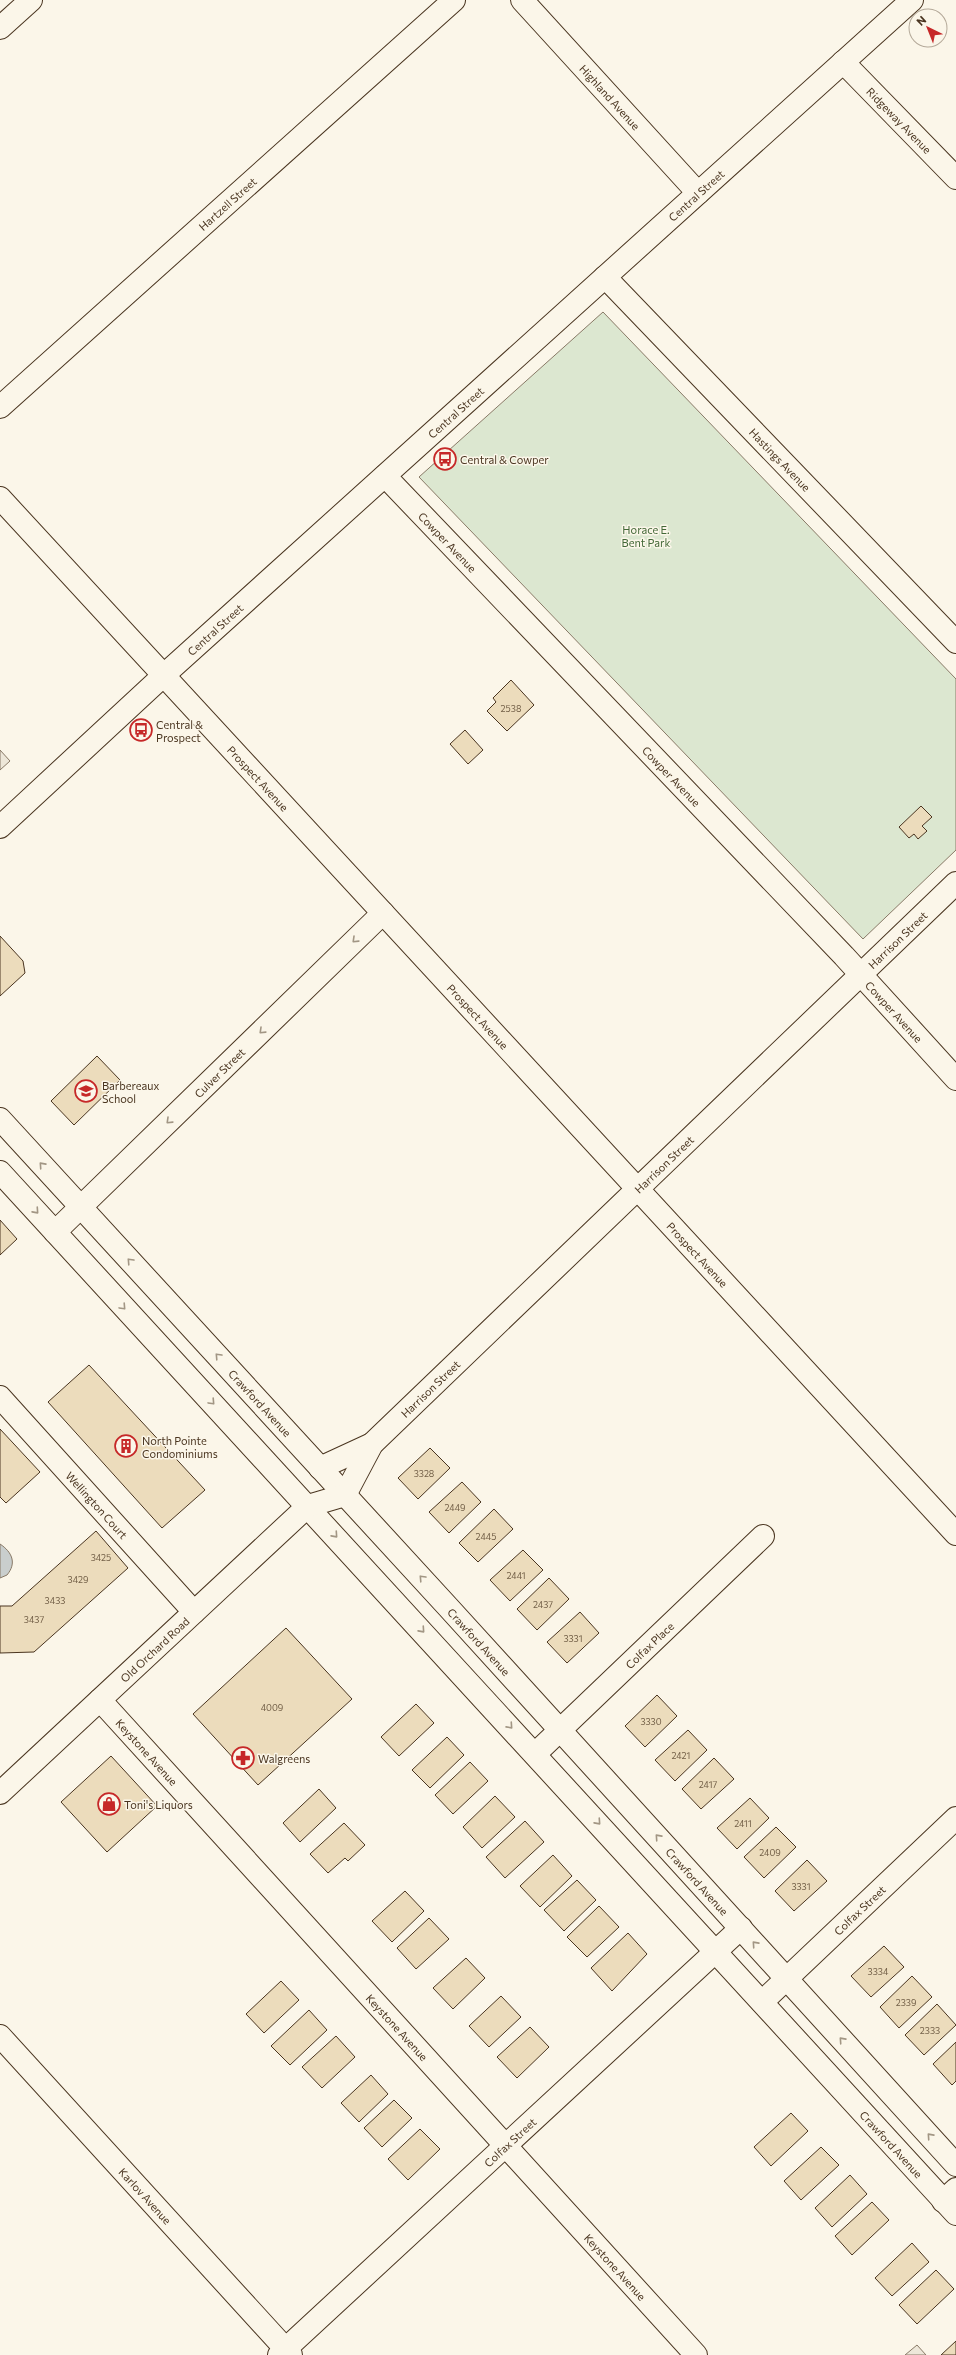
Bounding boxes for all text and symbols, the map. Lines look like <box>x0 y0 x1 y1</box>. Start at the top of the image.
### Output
north arrow <box>908 8 948 48</box>
text: N <box>913 13 928 28</box>
street label: Highland Avenue <box>577 62 643 132</box>
street label: Ridgeway Avenue <box>865 84 935 156</box>
street label: Central Street <box>665 166 727 223</box>
street label: Hartzell Street <box>196 174 259 233</box>
street label: Central Street <box>425 383 486 440</box>
street label: Hastings Avenue <box>747 425 814 494</box>
bus stop icon: Central & Cowper <box>432 446 458 472</box>
place label: Central & Cowper <box>460 453 549 466</box>
street label: Cowper Avenue <box>416 509 480 575</box>
park label: Horace E. Bent Park <box>622 523 670 549</box>
street label: Central Street <box>184 600 246 658</box>
house number: 2538 <box>501 703 521 714</box>
bus stop icon: Central & Prospect <box>128 717 154 743</box>
place label: Central & Prospect <box>156 718 203 744</box>
street label: Prospect Avenue <box>225 743 292 813</box>
street label: Cowper Avenue <box>640 743 704 809</box>
street label: Harrison Street <box>865 908 930 971</box>
one-way arrow <box>352 936 360 943</box>
street label: Cowper Avenue <box>863 978 926 1045</box>
street label: Prospect Avenue <box>445 981 511 1051</box>
one-way arrow <box>259 1026 267 1034</box>
street label: Culver Street <box>191 1045 247 1100</box>
school or university icon: Barbereaux School <box>73 1078 99 1104</box>
place label: Barbereaux School <box>102 1079 159 1105</box>
one-way arrow <box>166 1116 174 1124</box>
street label: Harrison Street <box>631 1132 696 1195</box>
one-way arrow <box>39 1162 47 1170</box>
one-way arrow <box>31 1206 39 1214</box>
street label: Prospect Avenue <box>665 1219 731 1290</box>
one-way arrow <box>127 1258 134 1266</box>
one-way arrow <box>119 1302 126 1310</box>
one-way arrow <box>215 1354 222 1361</box>
street label: Harrison Street <box>398 1357 462 1420</box>
street label: Crawford Avenue <box>226 1366 294 1439</box>
one-way arrow <box>207 1397 215 1405</box>
building icon: North Pointe Condominiums <box>113 1433 139 1459</box>
place label: North Pointe Condominiums <box>142 1434 218 1460</box>
house number: 3328 <box>414 1468 434 1479</box>
street label: Wellington Court <box>64 1469 131 1541</box>
house number: 2449 <box>444 1502 466 1513</box>
one-way arrow <box>330 1530 337 1537</box>
house number: 2445 <box>476 1531 496 1542</box>
house number: 3425 <box>91 1552 111 1563</box>
house number: 2441 <box>506 1570 526 1581</box>
house number: 3429 <box>68 1574 88 1585</box>
one-way arrow <box>419 1575 427 1583</box>
house number: 3433 <box>45 1595 65 1606</box>
house number: 2437 <box>533 1599 553 1610</box>
street label: Crawford Avenue <box>445 1605 513 1678</box>
house number: 3437 <box>24 1614 44 1625</box>
street label: Old Orchard Road <box>117 1614 192 1684</box>
street label: Colfax Place <box>622 1619 676 1671</box>
one-way arrow <box>418 1626 425 1633</box>
house number: 3331 <box>563 1633 583 1644</box>
house number: 4009 <box>261 1702 283 1713</box>
street label: Keystone Avenue <box>114 1716 181 1788</box>
house number: 3330 <box>640 1716 662 1727</box>
one-way arrow <box>505 1722 512 1729</box>
pharmacy icon: Walgreens <box>230 1745 256 1771</box>
house number: 2421 <box>672 1750 690 1761</box>
place label: Walgreens <box>258 1752 310 1765</box>
house number: 2417 <box>699 1779 718 1790</box>
shop icon: Toni's Liquors <box>96 1791 122 1817</box>
place label: Toni's Liquors <box>124 1798 193 1811</box>
one-way arrow <box>593 1817 601 1825</box>
house number: 2411 <box>734 1818 752 1829</box>
one-way arrow <box>655 1834 663 1842</box>
street label: Crawford Avenue <box>664 1845 731 1917</box>
house number: 2409 <box>759 1847 781 1858</box>
house number: 3331 <box>791 1881 811 1892</box>
street label: Colfax Street <box>831 1882 888 1937</box>
one-way arrow <box>753 1941 760 1948</box>
house number: 3334 <box>868 1966 889 1977</box>
street label: Keystone Avenue <box>364 1991 431 2063</box>
house number: 2339 <box>896 1997 916 2008</box>
house number: 2333 <box>920 2025 940 2036</box>
one-way arrow <box>840 2037 847 2045</box>
street label: Crawford Avenue <box>858 2108 926 2180</box>
street label: Colfax Street <box>481 2114 539 2169</box>
one-way arrow <box>927 2133 934 2141</box>
street label: Karlov Avenue <box>117 2165 175 2226</box>
street label: Keystone Avenue <box>582 2231 649 2303</box>

